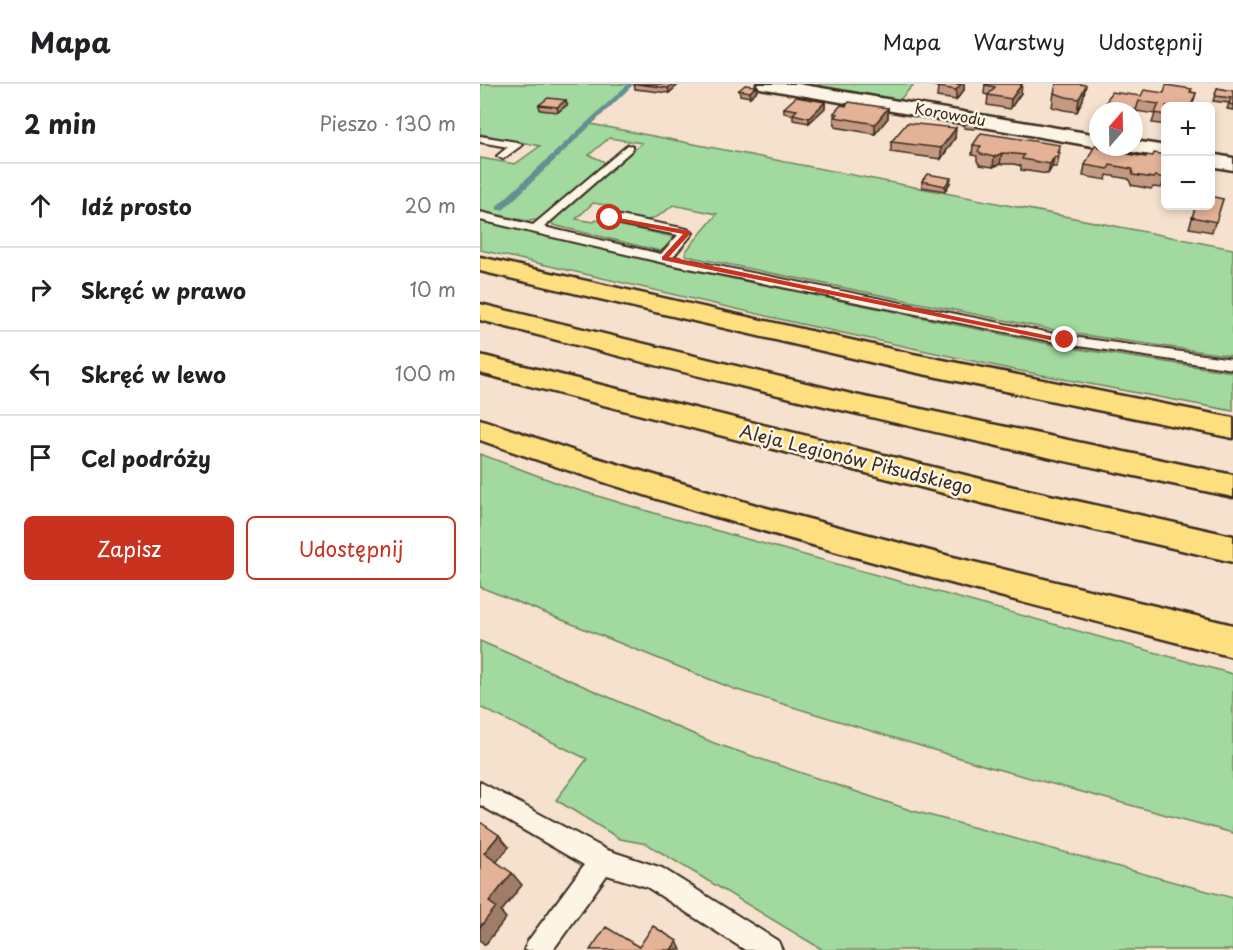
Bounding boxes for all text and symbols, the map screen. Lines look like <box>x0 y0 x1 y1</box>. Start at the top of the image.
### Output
text: Mapa <box>30 20 111 63</box>
text: Mapa <box>883 25 941 57</box>
text: Warstwy <box>974 25 1065 57</box>
text: Udostępnij <box>1098 25 1203 57</box>
street label: Korowodu <box>913 96 988 131</box>
north arrow <box>1089 102 1143 156</box>
map controls <box>1161 102 1215 210</box>
button: + <box>1161 102 1215 156</box>
text: 2 min <box>24 104 97 143</box>
text: Pieszo · 130 m <box>320 108 456 138</box>
button: − <box>1161 156 1215 210</box>
icon: ahead <box>24 189 57 222</box>
text: Idź prosto <box>81 189 192 222</box>
text: 20 m <box>404 190 456 220</box>
route start <box>596 204 622 230</box>
icon: right <box>24 273 57 306</box>
text: Skręć w prawo <box>81 273 246 306</box>
text: 10 m <box>409 274 456 304</box>
route end <box>1051 326 1077 352</box>
icon: left <box>24 357 57 390</box>
text: Skręć w lewo <box>81 357 226 390</box>
text: 100 m <box>395 358 456 388</box>
street label: Aleja Legionów Piłsudskiego <box>737 416 976 501</box>
icon: arrive <box>24 441 57 474</box>
text: Cel podróży <box>81 441 211 474</box>
button: Zapisz <box>24 516 234 580</box>
button: Udostępnij <box>246 516 456 580</box>

